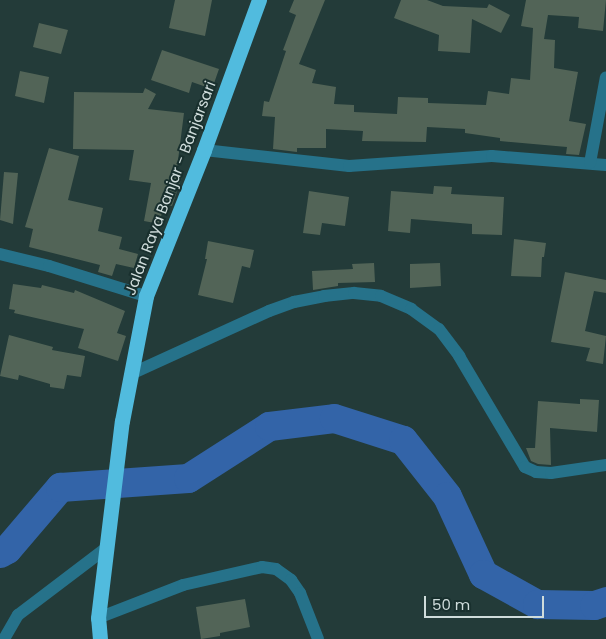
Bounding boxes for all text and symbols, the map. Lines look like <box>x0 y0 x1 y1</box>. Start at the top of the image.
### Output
street label: Jalan Raya Banjar - Banjarsari <box>121 78 219 298</box>
scale bar <box>426 586 546 618</box>
text: 50 m <box>432 594 470 615</box>

